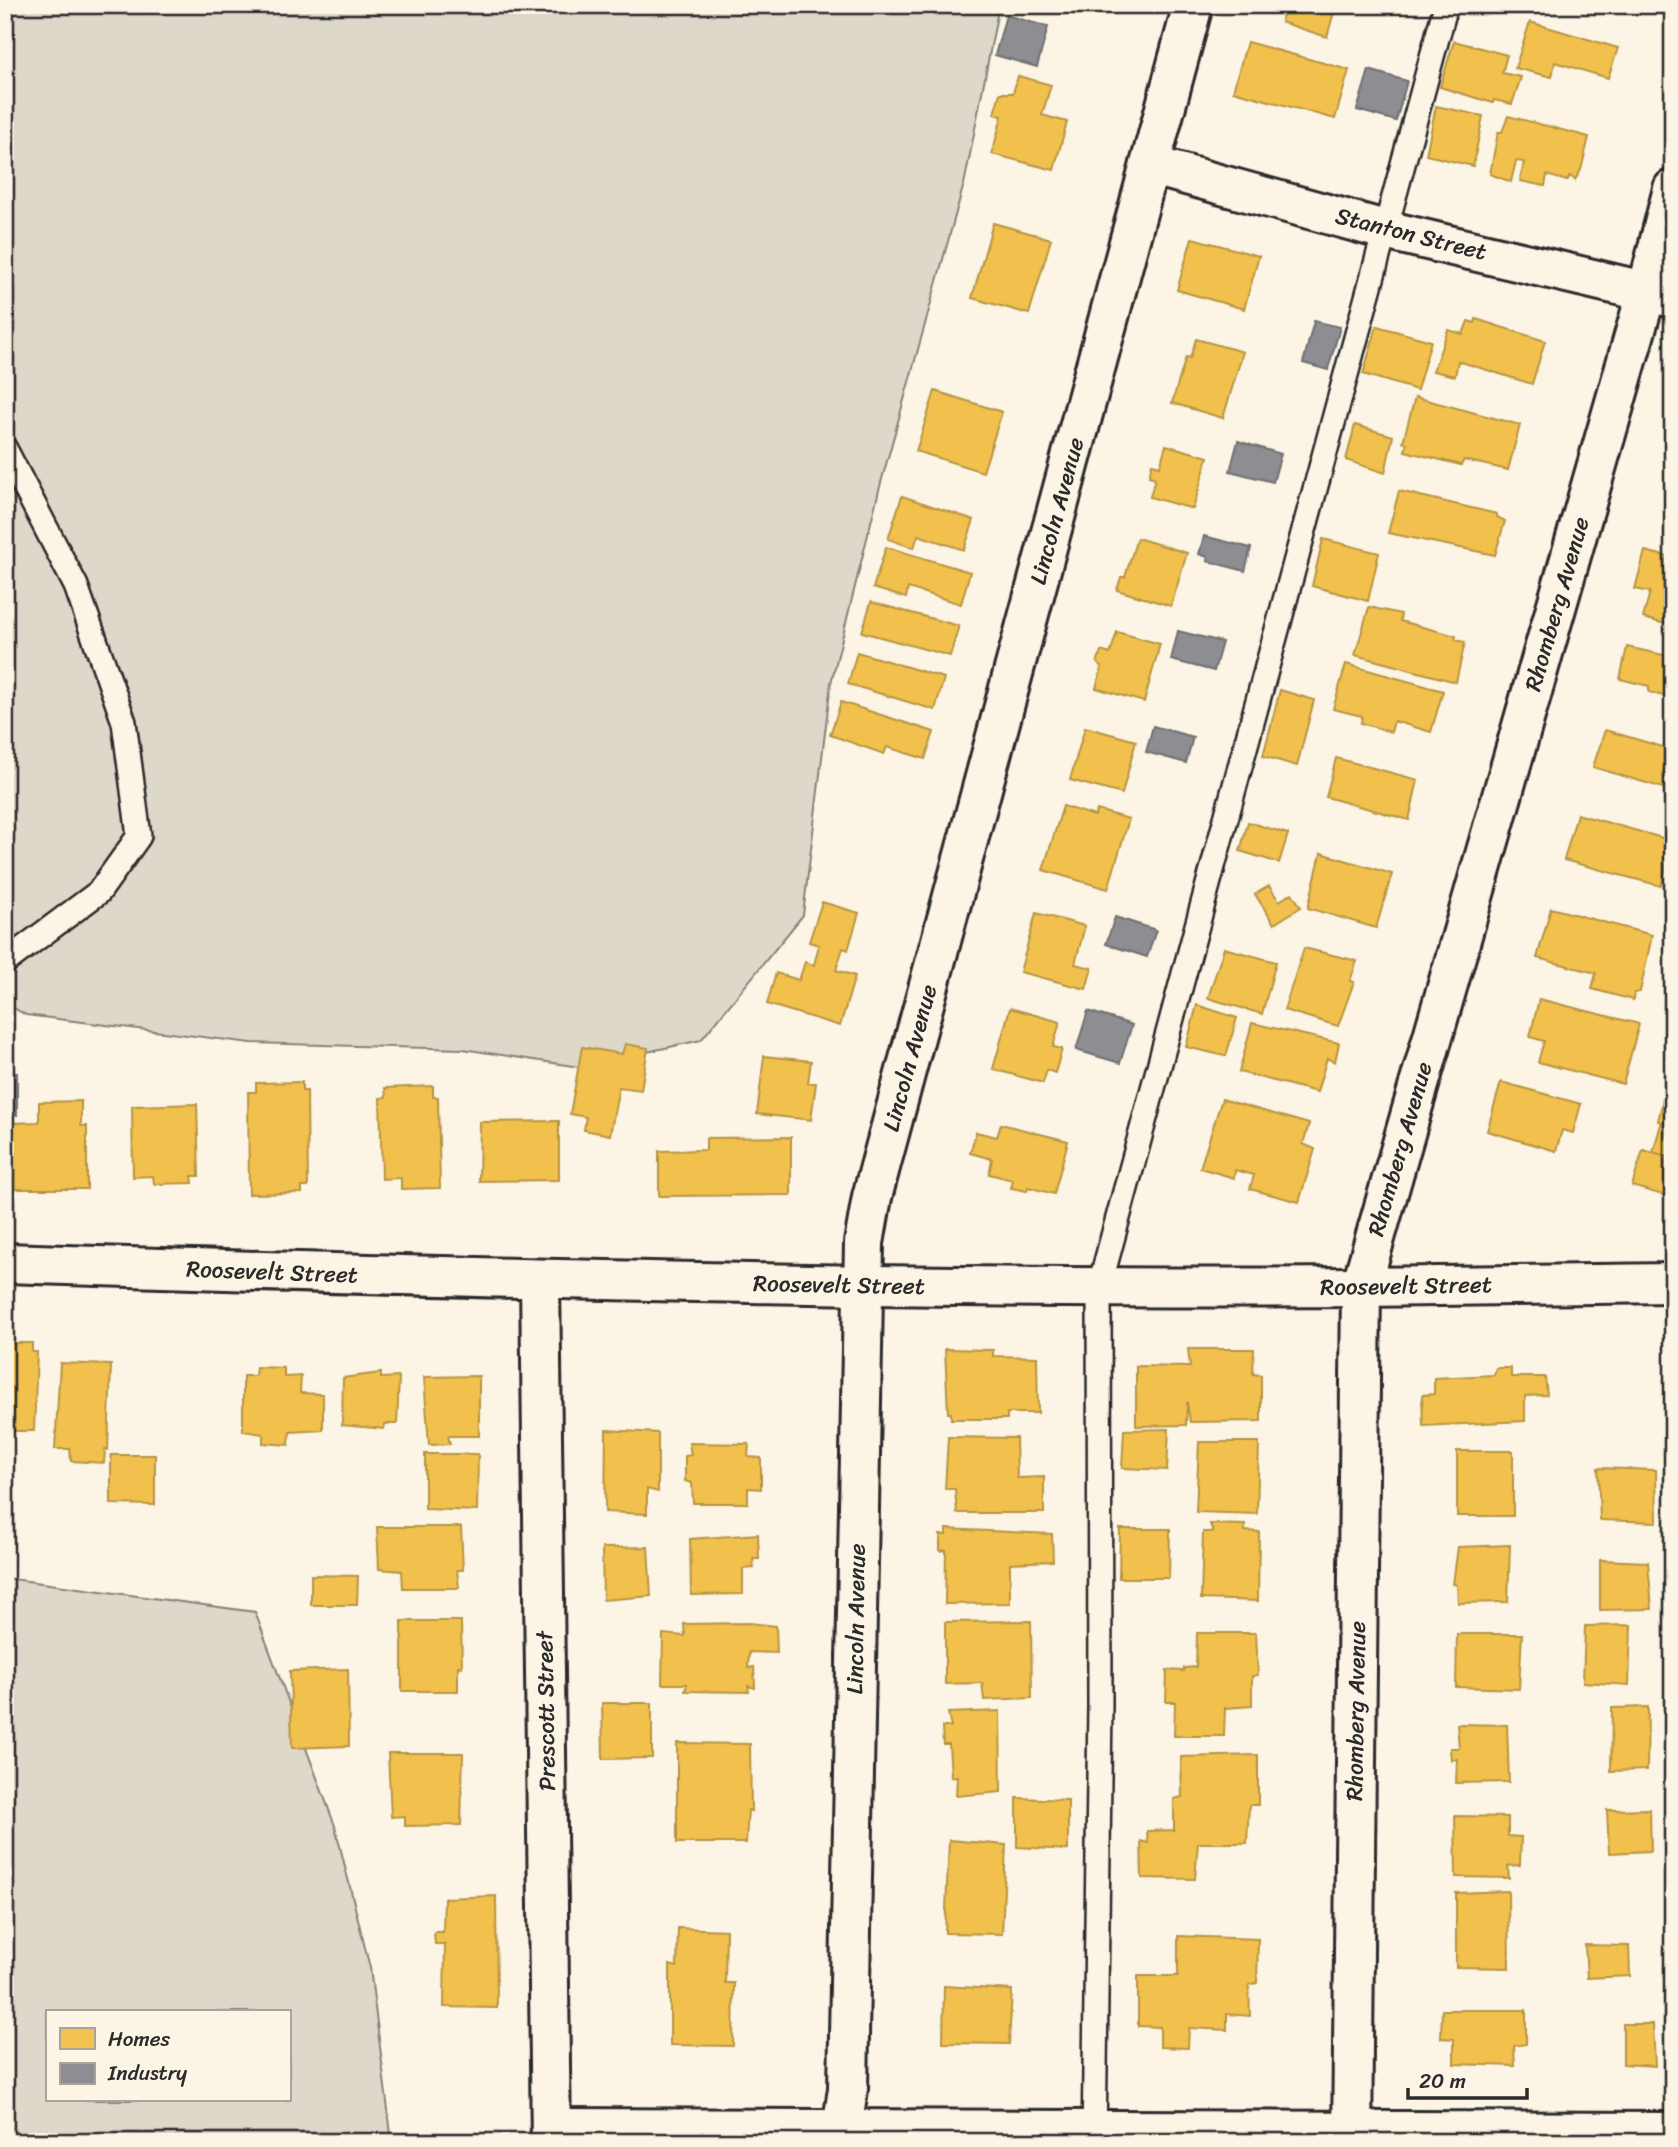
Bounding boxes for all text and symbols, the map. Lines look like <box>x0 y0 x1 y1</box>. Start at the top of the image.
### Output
street label: Stanton Street <box>1331 195 1491 273</box>
street label: Lincoln Avenue <box>1018 433 1096 589</box>
street label: Rhomberg Avenue <box>1512 512 1602 696</box>
street label: Lincoln Avenue <box>871 980 949 1136</box>
street label: Rhomberg Avenue <box>1355 1057 1445 1241</box>
street label: Roosevelt Street <box>185 1249 359 1295</box>
street label: Roosevelt Street <box>753 1263 925 1307</box>
street label: Roosevelt Street <box>1320 1264 1492 1308</box>
street label: Lincoln Avenue <box>834 1543 878 1695</box>
street label: Rhomberg Avenue <box>1334 1621 1378 1801</box>
street label: Prescott Street <box>524 1629 568 1791</box>
legend <box>46 2010 290 2102</box>
text: Homes <box>108 2020 170 2058</box>
text: Industry <box>107 2054 187 2092</box>
scale bar <box>1408 2056 1528 2100</box>
text: 20 m <box>1419 2062 1466 2100</box>

